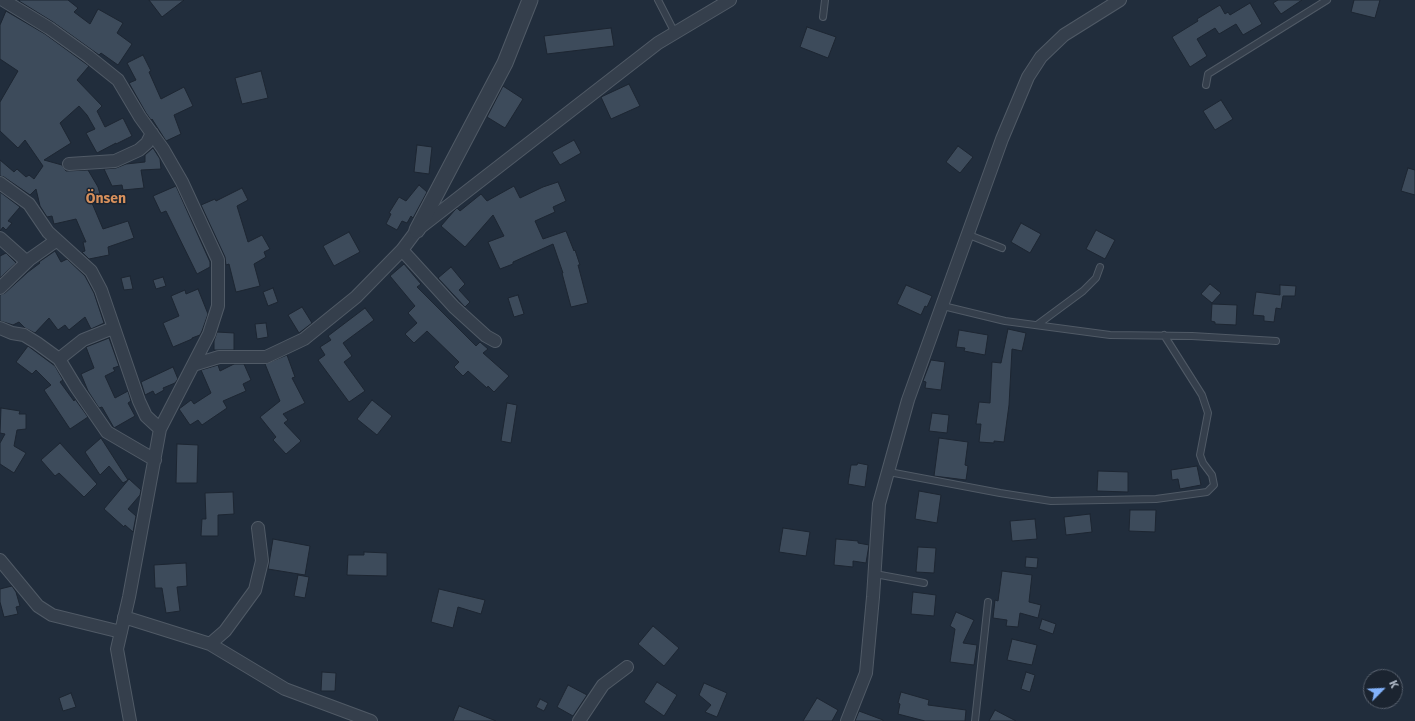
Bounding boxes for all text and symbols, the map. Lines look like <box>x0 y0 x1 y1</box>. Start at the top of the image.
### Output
district label: Önsen <box>86 191 126 207</box>
north arrow <box>1363 669 1403 709</box>
text: K <box>1386 678 1401 690</box>

